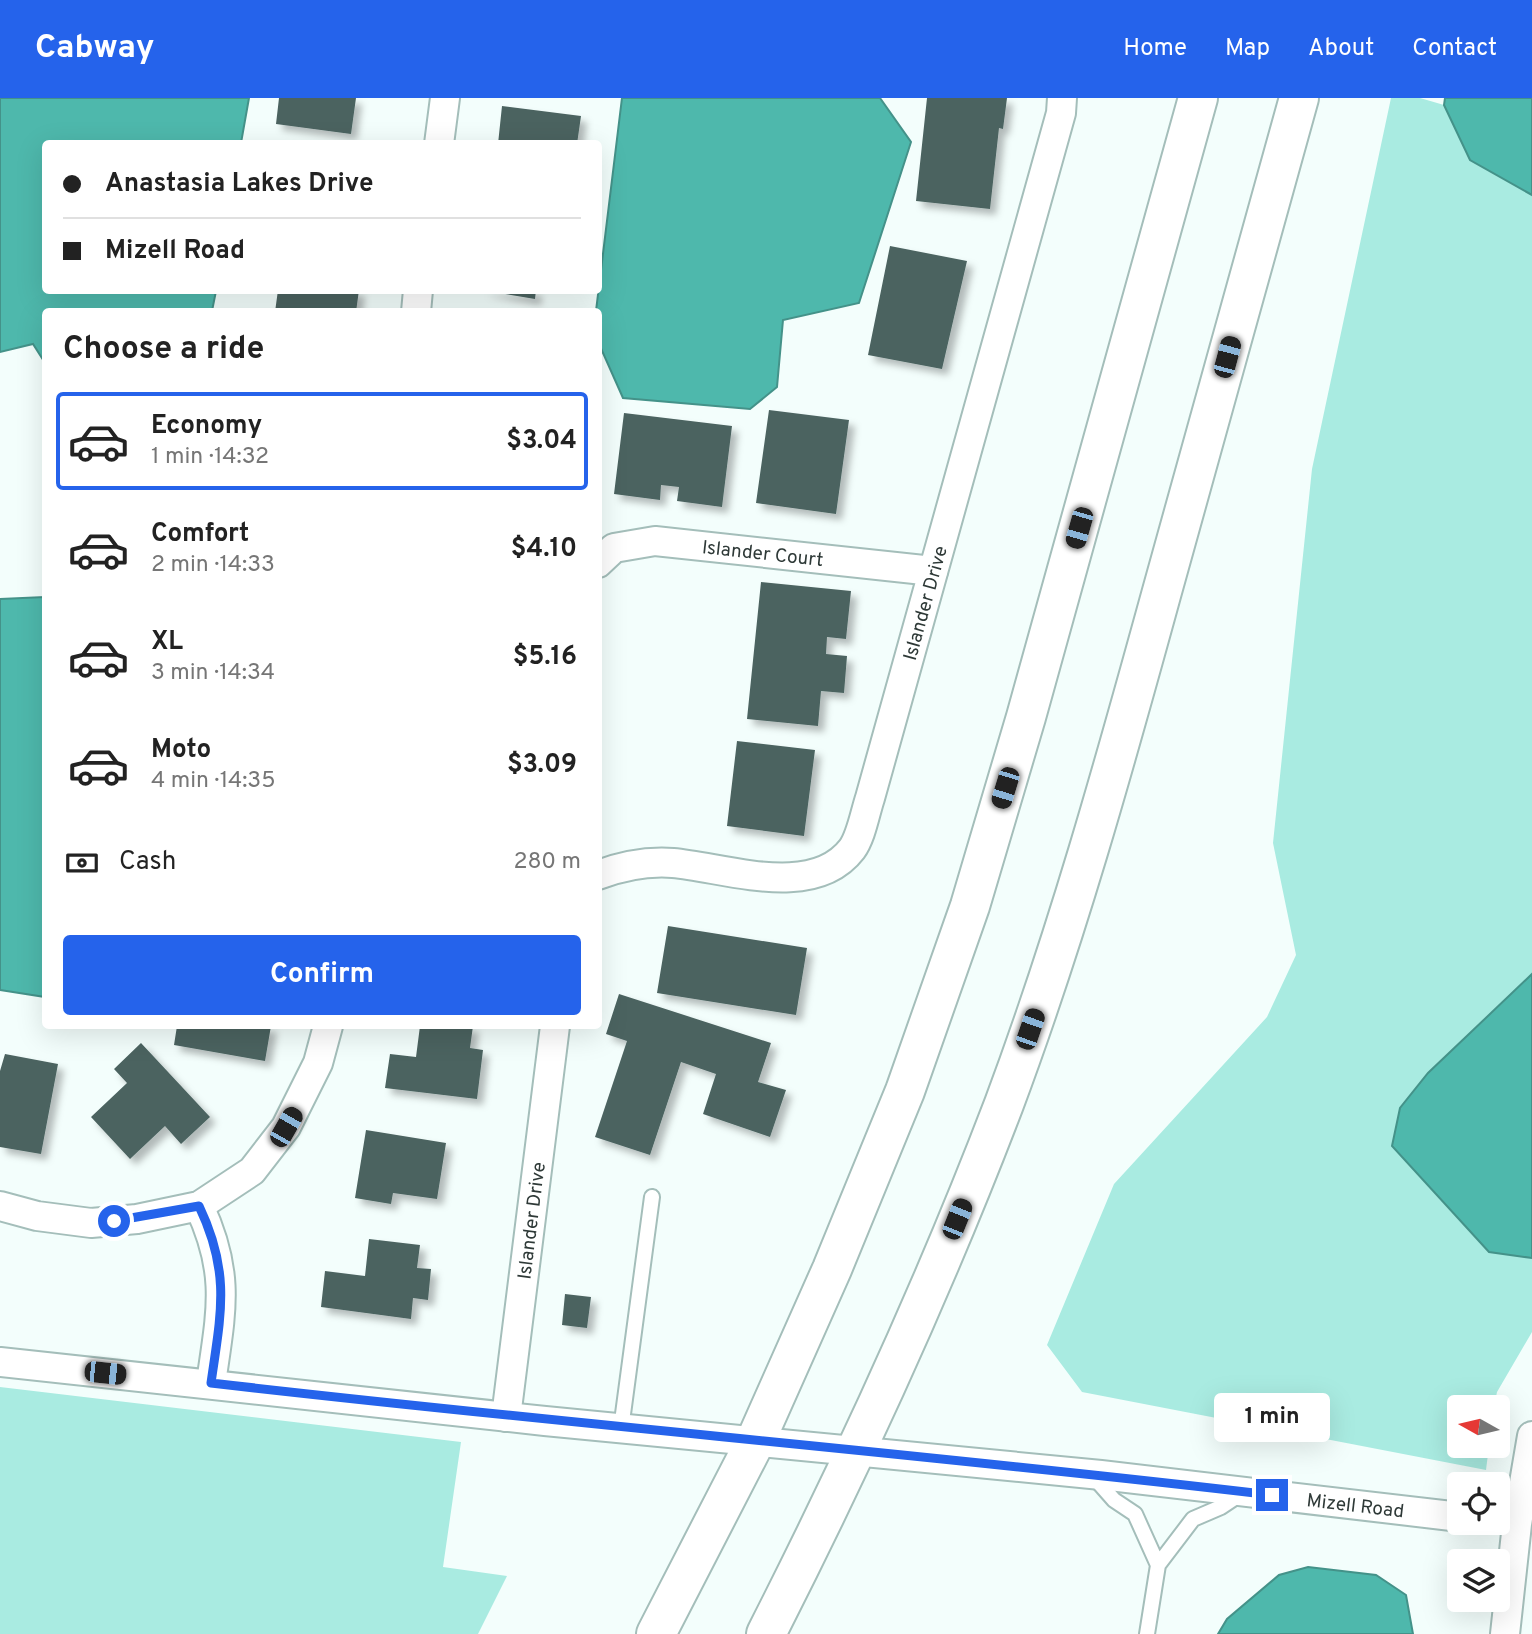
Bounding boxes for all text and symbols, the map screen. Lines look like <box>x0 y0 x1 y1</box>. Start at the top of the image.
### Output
text: Cabway <box>35 28 154 70</box>
text: Home <box>1123 34 1187 64</box>
text: Map <box>1225 34 1270 64</box>
text: About <box>1308 34 1374 64</box>
text: Contact <box>1412 34 1497 64</box>
text: Anastasia Lakes Drive <box>105 168 374 201</box>
text: Mizell Road <box>105 235 245 268</box>
text: Choose a ride <box>63 330 264 370</box>
car <box>1212 334 1243 380</box>
icon: car <box>67 410 130 473</box>
text: Economy <box>151 410 262 443</box>
text: $3.04 <box>506 425 577 458</box>
text: 1 min · 14:32 <box>151 443 269 472</box>
car <box>1064 505 1095 551</box>
icon: car <box>67 518 130 581</box>
text: Comfort <box>151 518 249 551</box>
text: $4.10 <box>511 533 577 566</box>
street label: Islander Court <box>701 536 824 573</box>
street label: Islander Drive <box>899 543 954 663</box>
text: 2 min · 14:33 <box>151 551 275 580</box>
icon: car <box>67 626 130 689</box>
text: XL <box>151 626 183 659</box>
text: $5.16 <box>513 641 577 674</box>
text: 3 min · 14:34 <box>151 659 275 688</box>
icon: car <box>67 734 130 797</box>
text: Moto <box>151 734 211 767</box>
text: $3.09 <box>507 749 577 782</box>
car <box>989 765 1022 811</box>
text: 4 min · 14:35 <box>151 767 275 796</box>
icon: cash <box>63 844 101 882</box>
text: Cash <box>119 846 176 879</box>
text: 280 m <box>513 848 581 877</box>
button: Confirm <box>63 935 581 1015</box>
car <box>1014 1006 1047 1052</box>
car <box>267 1104 306 1150</box>
street label: Islander Drive <box>513 1161 552 1281</box>
car <box>940 1196 975 1242</box>
route start <box>98 1205 130 1237</box>
car <box>84 1360 127 1386</box>
callout: 1 min <box>1214 1394 1330 1442</box>
north arrow <box>1447 1395 1510 1458</box>
map controls <box>1447 1395 1510 1612</box>
text: 1 min <box>1244 1403 1300 1432</box>
button: locate <box>1447 1472 1510 1535</box>
route end <box>1256 1479 1288 1511</box>
street label: Mizell Road <box>1305 1489 1405 1524</box>
button: layers <box>1447 1549 1510 1612</box>

